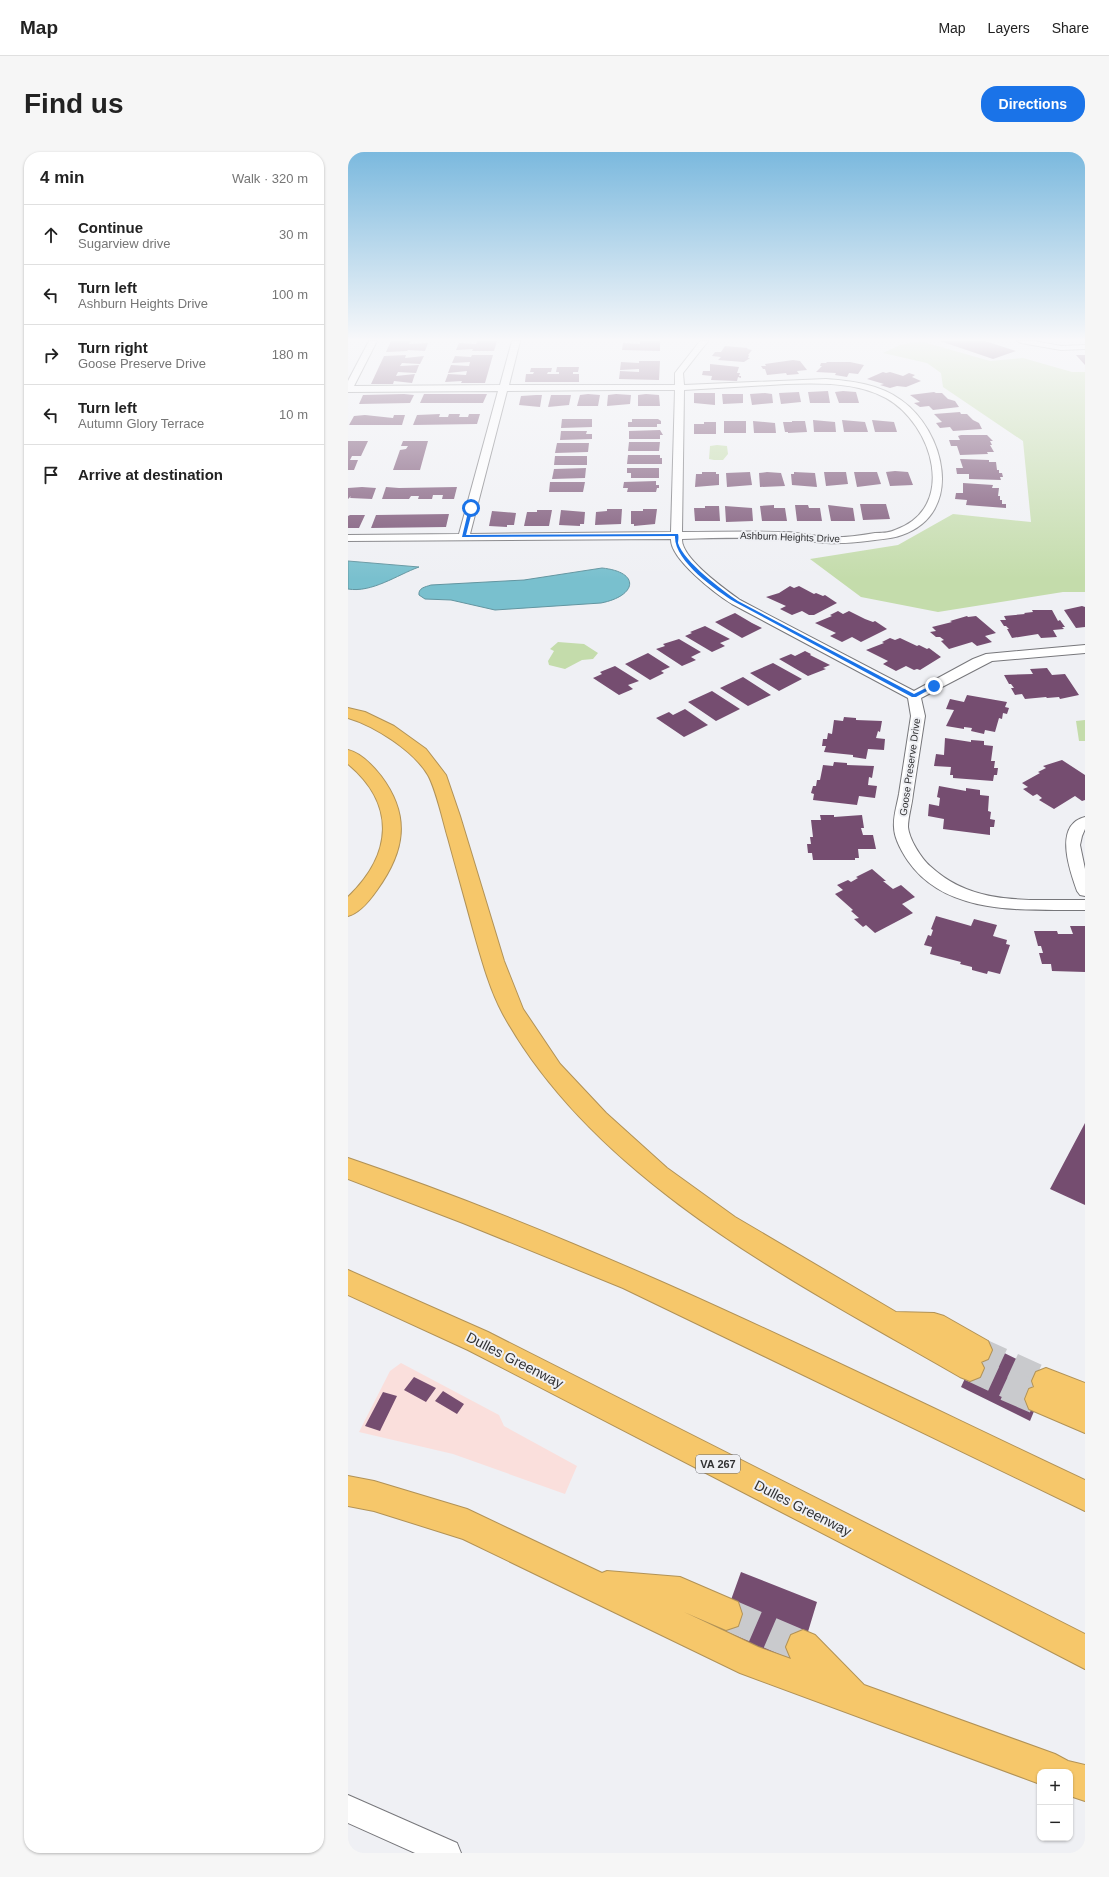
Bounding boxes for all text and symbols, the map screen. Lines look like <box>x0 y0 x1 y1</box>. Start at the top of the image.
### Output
text: Map <box>20 17 58 38</box>
text: Map <box>938 20 966 36</box>
text: Layers <box>988 20 1030 36</box>
text: Share <box>1052 20 1089 36</box>
button: Directions <box>981 86 1085 122</box>
text: Find us <box>24 88 124 119</box>
text: 4 min <box>40 168 84 187</box>
text: Walk · 320 m <box>232 171 308 186</box>
text: Continue <box>78 219 143 236</box>
icon: ahead <box>40 224 62 246</box>
text: 30 m <box>279 227 308 242</box>
text: Sugarview drive <box>78 236 171 251</box>
text: Turn left <box>78 279 137 296</box>
icon: left <box>40 284 62 306</box>
text: 100 m <box>272 287 308 302</box>
text: Ashburn Heights Drive <box>78 296 208 311</box>
text: Turn right <box>78 339 148 356</box>
icon: right <box>40 344 62 366</box>
text: 180 m <box>272 347 308 362</box>
text: Goose Preserve Drive <box>78 356 206 371</box>
text: Turn left <box>78 399 137 416</box>
icon: left <box>40 404 62 426</box>
text: 10 m <box>279 407 308 422</box>
text: Autumn Glory Terrace <box>78 416 204 431</box>
icon: arrive <box>40 464 62 486</box>
text: Arrive at destination <box>78 466 223 483</box>
route start <box>462 499 480 517</box>
street label: Ashburn Heights Drive <box>740 530 841 544</box>
route end <box>925 677 943 695</box>
street label: Goose Preserve Drive <box>898 717 922 816</box>
street label: Dulles Greenway <box>464 1329 566 1391</box>
road number: VA 267 <box>696 1455 740 1473</box>
street label: Dulles Greenway <box>752 1477 854 1539</box>
map controls <box>1037 1769 1073 1841</box>
button: + <box>1037 1769 1073 1805</box>
button: − <box>1037 1805 1073 1841</box>

